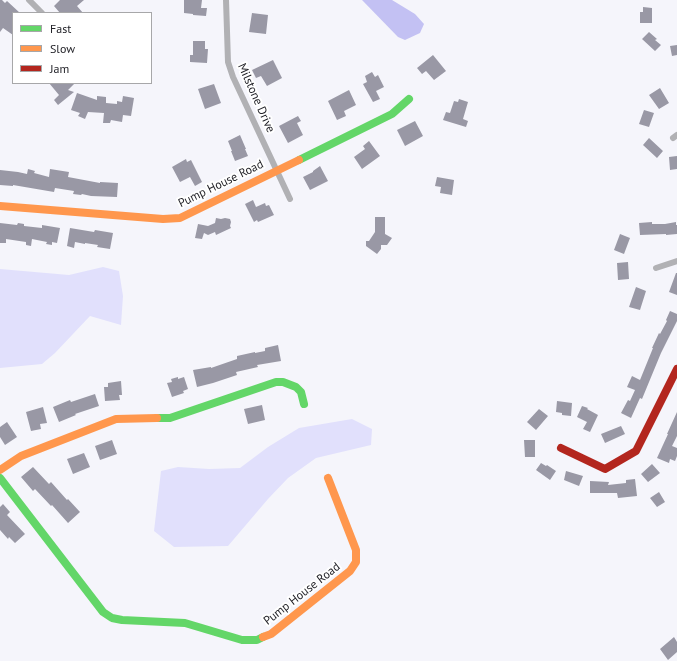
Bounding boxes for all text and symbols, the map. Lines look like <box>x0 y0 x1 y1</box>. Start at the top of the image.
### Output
legend <box>12 12 152 84</box>
text: Fast <box>50 21 71 36</box>
text: Slow <box>50 41 75 56</box>
text: Jam <box>50 61 69 76</box>
street label: Milstone Drive <box>234 61 278 135</box>
street label: Pump House Road <box>176 157 266 211</box>
street label: Pump House Road <box>261 560 343 628</box>

